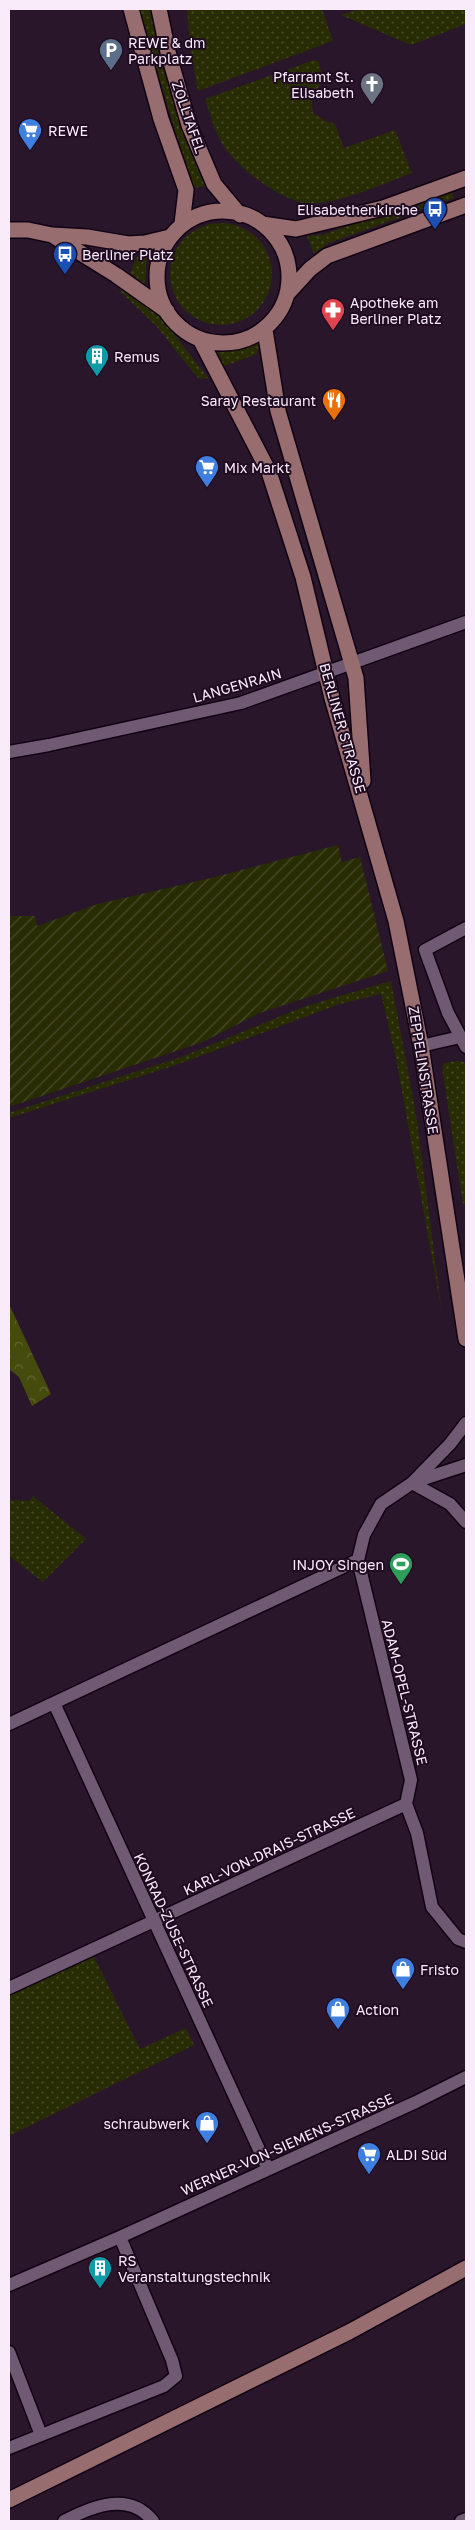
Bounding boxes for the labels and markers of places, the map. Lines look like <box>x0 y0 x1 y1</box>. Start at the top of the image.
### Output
place label: REWE & dm Parkplatz <box>128 34 205 67</box>
parking icon: REWE & dm Parkplatz <box>98 37 124 71</box>
place label: Pfarramt St. Elisabeth <box>273 68 354 101</box>
church icon: Pfarramt St. Elisabeth <box>359 71 385 105</box>
supermarket icon: REWE <box>17 117 43 151</box>
place label: REWE <box>48 122 88 139</box>
bus stop icon: Elisabethenkirche <box>422 196 448 230</box>
place label: Elisabethenkirche <box>297 201 418 218</box>
bus stop icon: Berliner Platz <box>52 241 78 275</box>
place label: Berliner Platz <box>82 246 173 263</box>
place label: Apotheke am Berliner Platz <box>350 294 441 327</box>
pharmacy icon: Apotheke am Berliner Platz <box>320 297 346 331</box>
building icon: Remus <box>84 343 110 377</box>
place label: Remus <box>114 348 160 365</box>
restaurant icon: Saray Restaurant <box>321 387 347 421</box>
place label: Saray Restaurant <box>201 392 316 409</box>
supermarket icon: Mix Markt <box>194 454 220 488</box>
place label: Mix Markt <box>224 459 290 476</box>
sports icon: INJOY Singen <box>388 1551 414 1585</box>
place label: INJOY Singen <box>292 1556 384 1573</box>
shop icon: Fristo <box>390 1956 416 1990</box>
place label: Fristo <box>420 1961 459 1978</box>
shop icon: Action <box>325 1996 351 2030</box>
place label: Action <box>356 2001 399 2018</box>
shop icon: schraubwerk <box>194 2110 220 2144</box>
place label: schraubwerk <box>103 2115 190 2132</box>
supermarket icon: ALDI Süd <box>356 2141 382 2175</box>
place label: ALDI Süd <box>386 2146 447 2163</box>
place label: RS Veranstaltungstechnik <box>118 2252 271 2285</box>
building icon: RS Veranstaltungstechnik <box>87 2255 113 2289</box>

